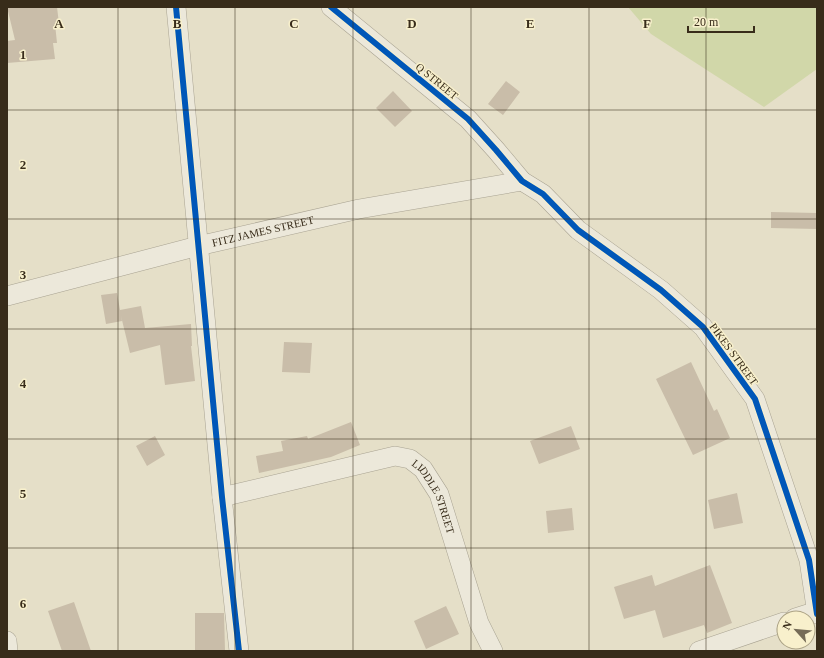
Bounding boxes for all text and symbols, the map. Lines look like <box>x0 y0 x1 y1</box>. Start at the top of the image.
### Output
scale bar <box>688 8 754 34</box>
text: 20 m <box>694 15 719 29</box>
text: A <box>54 16 64 31</box>
text: B <box>173 16 182 31</box>
text: C <box>289 16 299 31</box>
text: D <box>407 16 417 31</box>
text: E <box>526 16 534 31</box>
text: F <box>643 16 651 31</box>
text: 1 <box>20 47 26 62</box>
street label: Q STREET <box>413 60 461 102</box>
text: 2 <box>20 157 26 172</box>
street label: FITZ JAMES STREET <box>211 214 315 249</box>
text: 3 <box>20 267 27 282</box>
street label: PIKES STREET <box>707 321 761 388</box>
text: 4 <box>20 376 27 391</box>
street label: LIDDLE STREET <box>410 457 457 535</box>
text: 5 <box>20 486 27 501</box>
text: 6 <box>20 596 27 611</box>
north arrow <box>776 610 816 650</box>
text: N <box>780 619 794 632</box>

